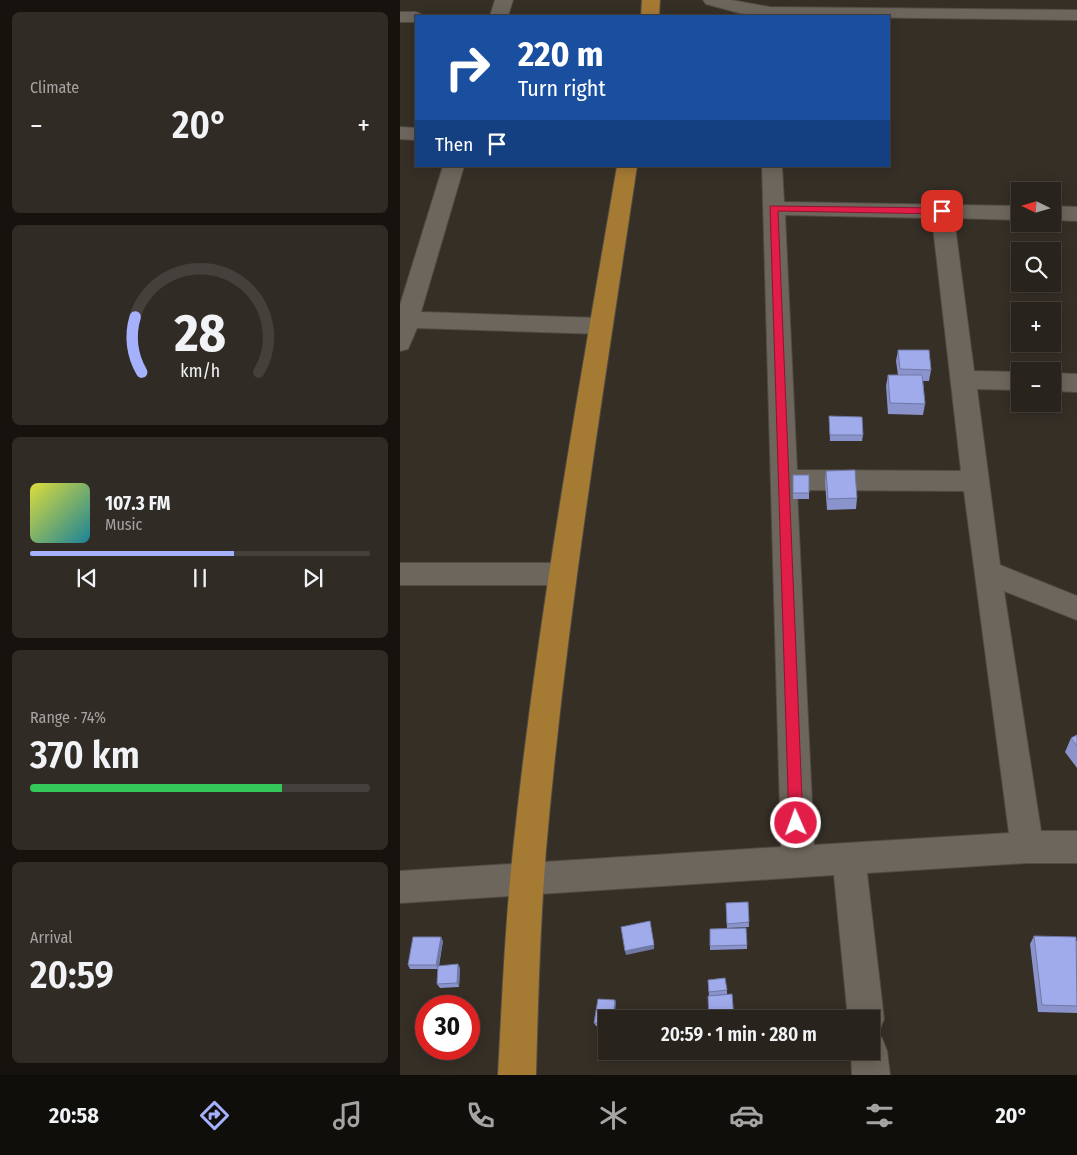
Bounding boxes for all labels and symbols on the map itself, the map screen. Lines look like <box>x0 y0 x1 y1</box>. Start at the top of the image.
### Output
north arrow <box>1011 182 1061 232</box>
pin <box>921 190 963 232</box>
position arrow <box>769 796 821 848</box>
speed limit sign: 30 <box>415 995 480 1060</box>

